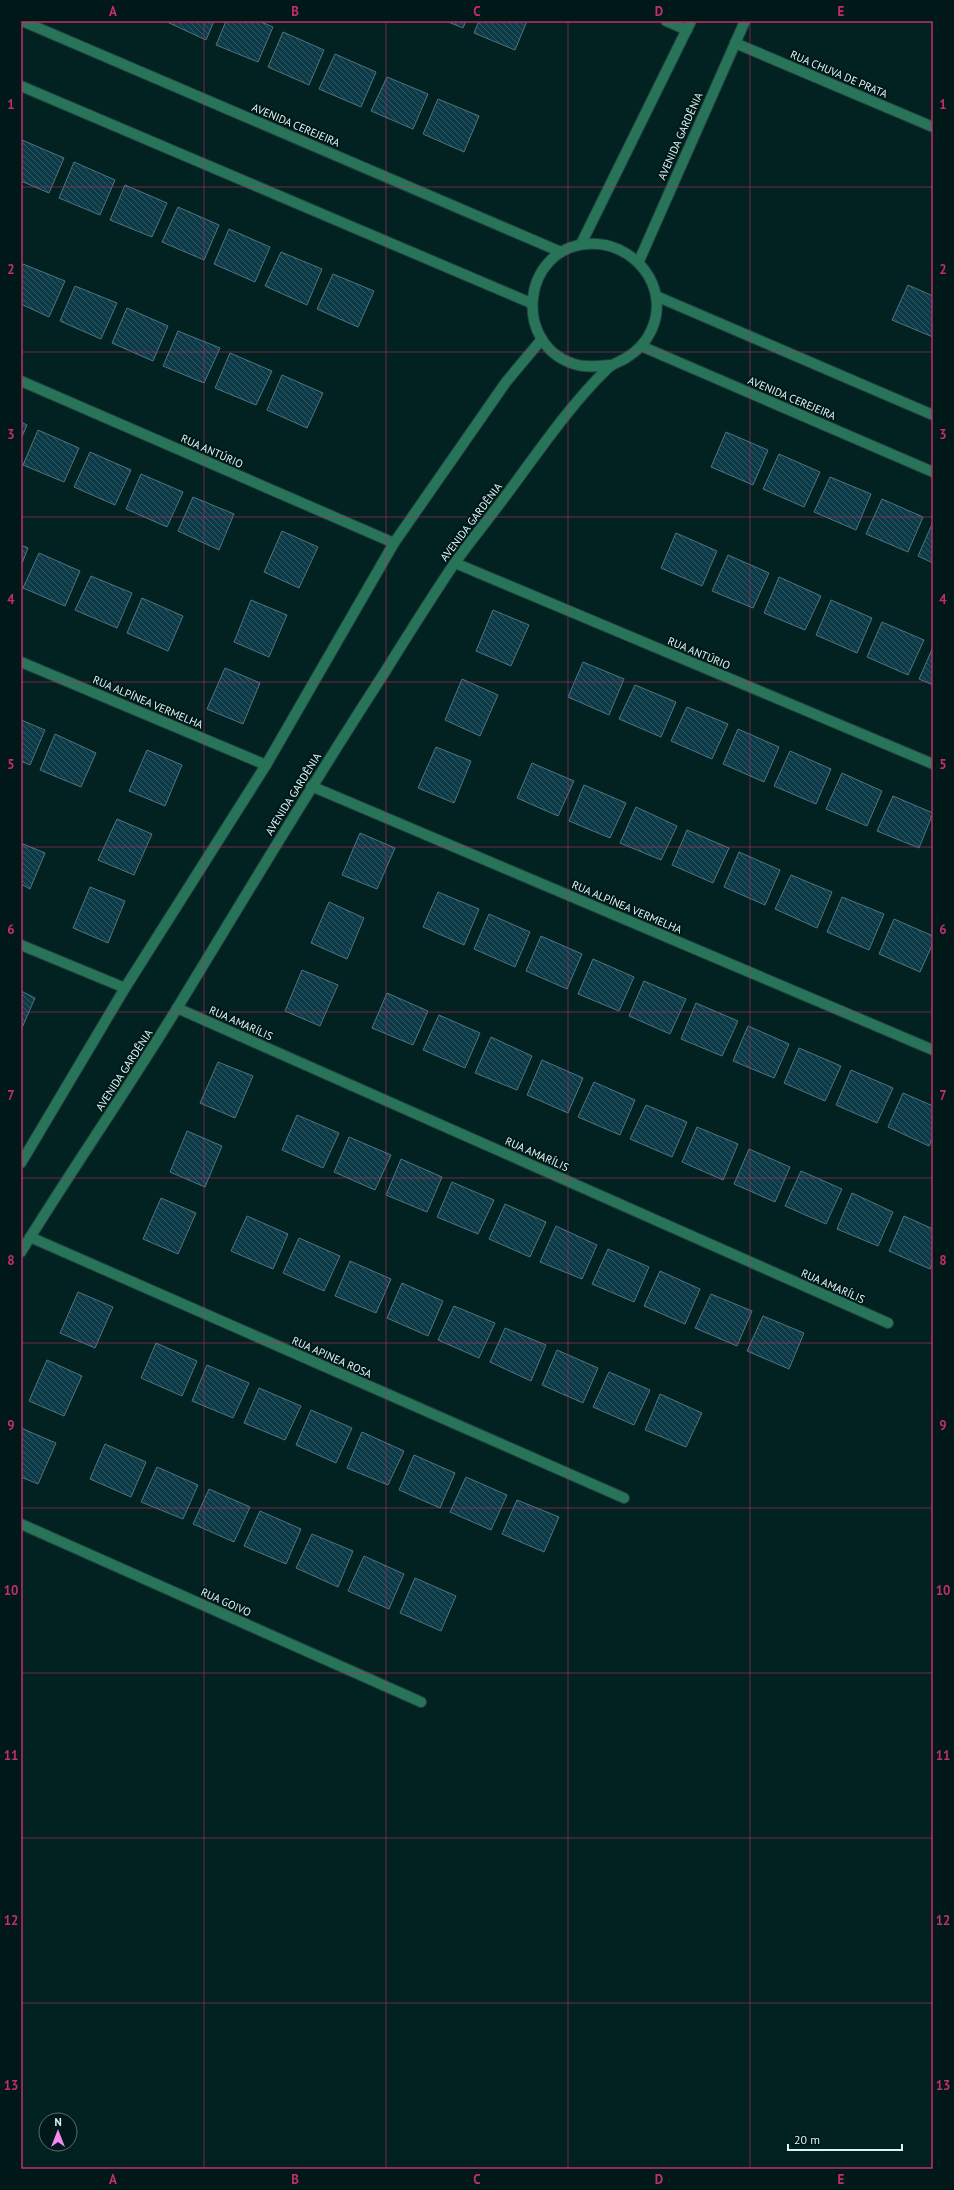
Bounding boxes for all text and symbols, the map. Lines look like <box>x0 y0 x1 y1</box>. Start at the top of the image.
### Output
text: A <box>109 3 117 20</box>
text: B <box>291 3 299 20</box>
text: C <box>473 3 481 20</box>
text: D <box>655 3 663 20</box>
text: E <box>838 3 845 20</box>
street label: RUA CHUVA DE PRATA <box>788 47 890 101</box>
street label: AVENIDA GARDÊNIA <box>654 90 706 182</box>
text: 1 <box>7 96 15 113</box>
text: 1 <box>939 96 947 113</box>
street label: AVENIDA CEREJEIRA <box>250 100 343 150</box>
text: 2 <box>7 261 15 278</box>
text: 2 <box>939 261 947 278</box>
street label: AVENIDA CEREJEIRA <box>746 373 839 423</box>
text: 3 <box>7 426 15 443</box>
text: 3 <box>939 426 947 443</box>
street label: RUA ANTÚRIO <box>179 431 245 471</box>
street label: AVENIDA GARDÊNIA <box>437 480 505 564</box>
text: 4 <box>7 591 15 608</box>
text: 4 <box>939 591 947 608</box>
street label: RUA ANTÚRIO <box>666 634 732 672</box>
street label: RUA ALPÍNEA VERMELHA <box>91 672 206 732</box>
street label: AVENIDA GARDÊNIA <box>262 750 324 838</box>
text: 5 <box>7 756 15 773</box>
text: 5 <box>939 756 947 773</box>
street label: RUA ALPÍNEA VERMELHA <box>570 877 685 937</box>
text: 6 <box>7 921 15 938</box>
text: 6 <box>939 921 947 938</box>
street label: RUA AMARÍLIS <box>207 1003 275 1043</box>
street label: AVENIDA GARDÊNIA <box>92 1026 156 1113</box>
text: 7 <box>7 1087 15 1104</box>
text: 7 <box>939 1087 947 1104</box>
street label: RUA AMARÍLIS <box>503 1134 571 1174</box>
text: 8 <box>7 1252 15 1269</box>
text: 8 <box>939 1252 947 1269</box>
street label: RUA AMARÍLIS <box>799 1266 867 1306</box>
street label: RUA APINEA ROSA <box>290 1333 375 1381</box>
text: 9 <box>7 1417 15 1434</box>
text: 9 <box>939 1417 947 1434</box>
text: 10 <box>4 1582 18 1599</box>
text: 10 <box>936 1582 950 1599</box>
street label: RUA GOIVO <box>199 1585 253 1619</box>
text: 11 <box>4 1747 18 1764</box>
text: 11 <box>936 1747 950 1764</box>
text: 12 <box>4 1912 18 1929</box>
text: 12 <box>936 1912 950 1929</box>
text: 13 <box>4 2077 18 2094</box>
text: 13 <box>936 2077 950 2094</box>
north arrow <box>38 2112 78 2152</box>
text: N <box>54 2115 62 2129</box>
scale bar <box>788 2126 902 2152</box>
text: 20 m <box>794 2132 820 2147</box>
text: A <box>109 2171 117 2188</box>
text: B <box>291 2171 299 2188</box>
text: C <box>473 2171 481 2188</box>
text: D <box>655 2171 663 2188</box>
text: E <box>838 2171 845 2188</box>

